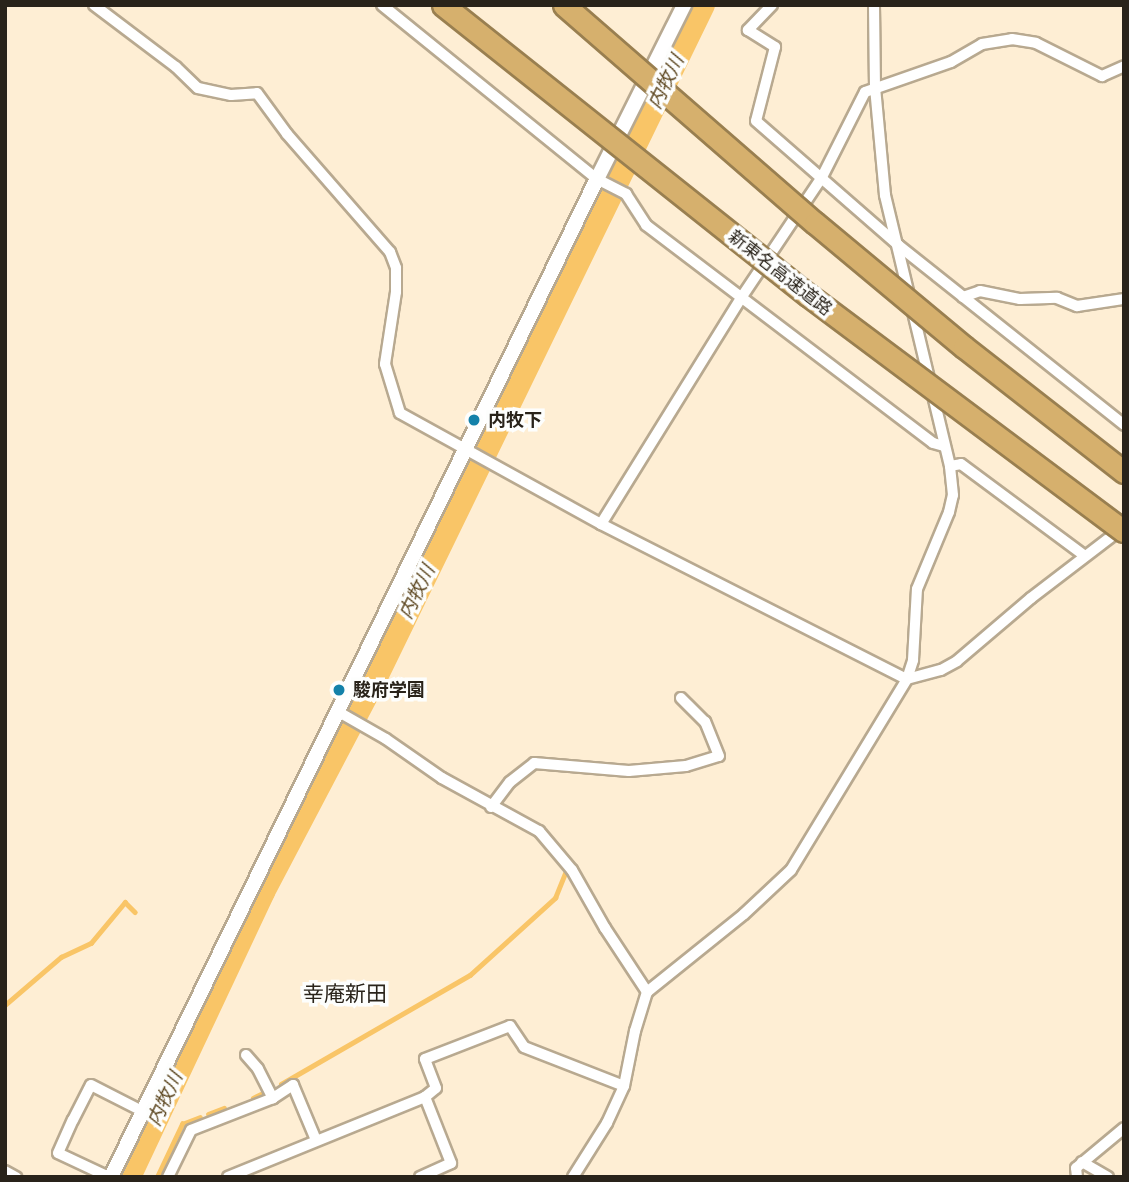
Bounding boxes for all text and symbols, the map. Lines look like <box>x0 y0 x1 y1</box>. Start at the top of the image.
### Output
water label: 内牧川 <box>643 51 689 113</box>
street label: 新東名高速道路 <box>724 226 836 320</box>
place label: 内牧下 <box>488 409 542 431</box>
marker: 内牧下 <box>466 412 482 428</box>
water label: 内牧川 <box>394 561 440 623</box>
place label: 駿府学園 <box>353 679 425 701</box>
marker: 駿府学園 <box>331 682 347 698</box>
district label: 幸庵新田 <box>303 981 387 1007</box>
water label: 内牧川 <box>143 1068 187 1130</box>

